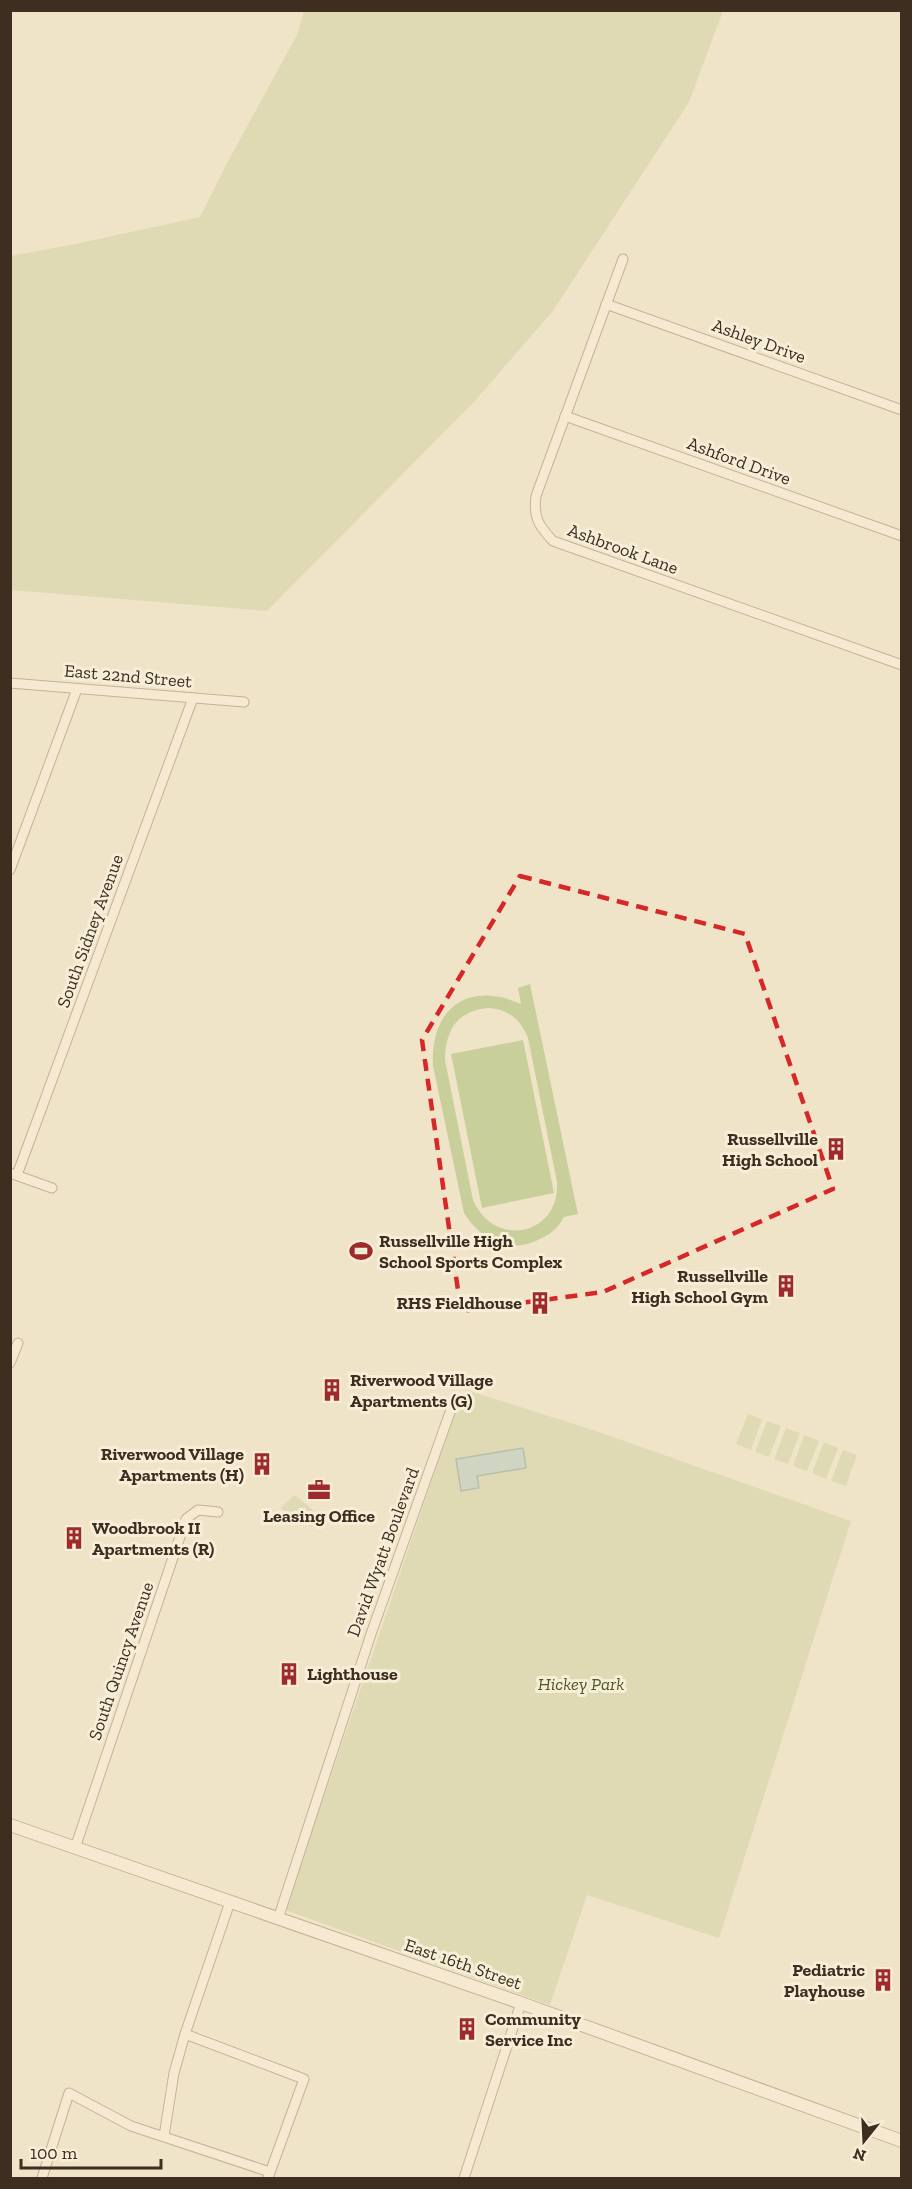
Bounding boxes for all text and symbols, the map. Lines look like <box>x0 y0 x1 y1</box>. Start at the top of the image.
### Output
street label: Ashley Drive <box>709 314 809 368</box>
street label: Ashford Drive <box>684 432 794 490</box>
street label: Ashbrook Lane <box>565 519 681 579</box>
street label: East 22nd Street <box>63 659 193 693</box>
street label: South Sidney Avenue <box>52 851 128 1011</box>
place label: Russellville High School <box>722 1128 818 1171</box>
building icon: Russellville High School <box>823 1136 849 1162</box>
place label: Russellville High School Sports Complex <box>379 1230 563 1273</box>
sports icon: Russellville High School Sports Complex <box>348 1238 374 1264</box>
place label: Russellville High School Gym <box>631 1265 768 1308</box>
building icon: Russellville High School Gym <box>773 1273 799 1299</box>
building icon: RHS Fieldhouse <box>527 1290 553 1316</box>
place label: RHS Fieldhouse <box>396 1292 522 1314</box>
place label: Riverwood Village Apartments (G) <box>350 1369 494 1412</box>
building icon: Riverwood Village Apartments (G) <box>319 1377 345 1403</box>
place label: Riverwood Village Apartments (H) <box>101 1443 244 1486</box>
building icon: Riverwood Village Apartments (H) <box>249 1451 275 1477</box>
street label: David Wyatt Boulevard <box>342 1464 424 1640</box>
office icon: Leasing Office <box>306 1477 332 1503</box>
place label: Leasing Office <box>263 1505 375 1527</box>
place label: Woodbrook II Apartments (R) <box>92 1517 214 1560</box>
building icon: Woodbrook II Apartments (R) <box>61 1525 87 1551</box>
street label: South Quincy Avenue <box>84 1579 158 1743</box>
building icon: Lighthouse <box>276 1661 302 1687</box>
place label: Lighthouse <box>307 1663 398 1685</box>
park label: Hickey Park <box>538 1673 624 1695</box>
street label: East 16th Street <box>401 1934 525 1994</box>
place label: Pediatric Playhouse <box>784 1959 866 2002</box>
building icon: Pediatric Playhouse <box>870 1967 896 1993</box>
place label: Community Service Inc <box>485 2008 581 2051</box>
building icon: Community Service Inc <box>454 2016 480 2042</box>
north arrow <box>834 2111 894 2171</box>
scale bar <box>21 2132 160 2170</box>
text: 100 m <box>30 2142 78 2164</box>
text: N <box>851 2144 868 2166</box>

